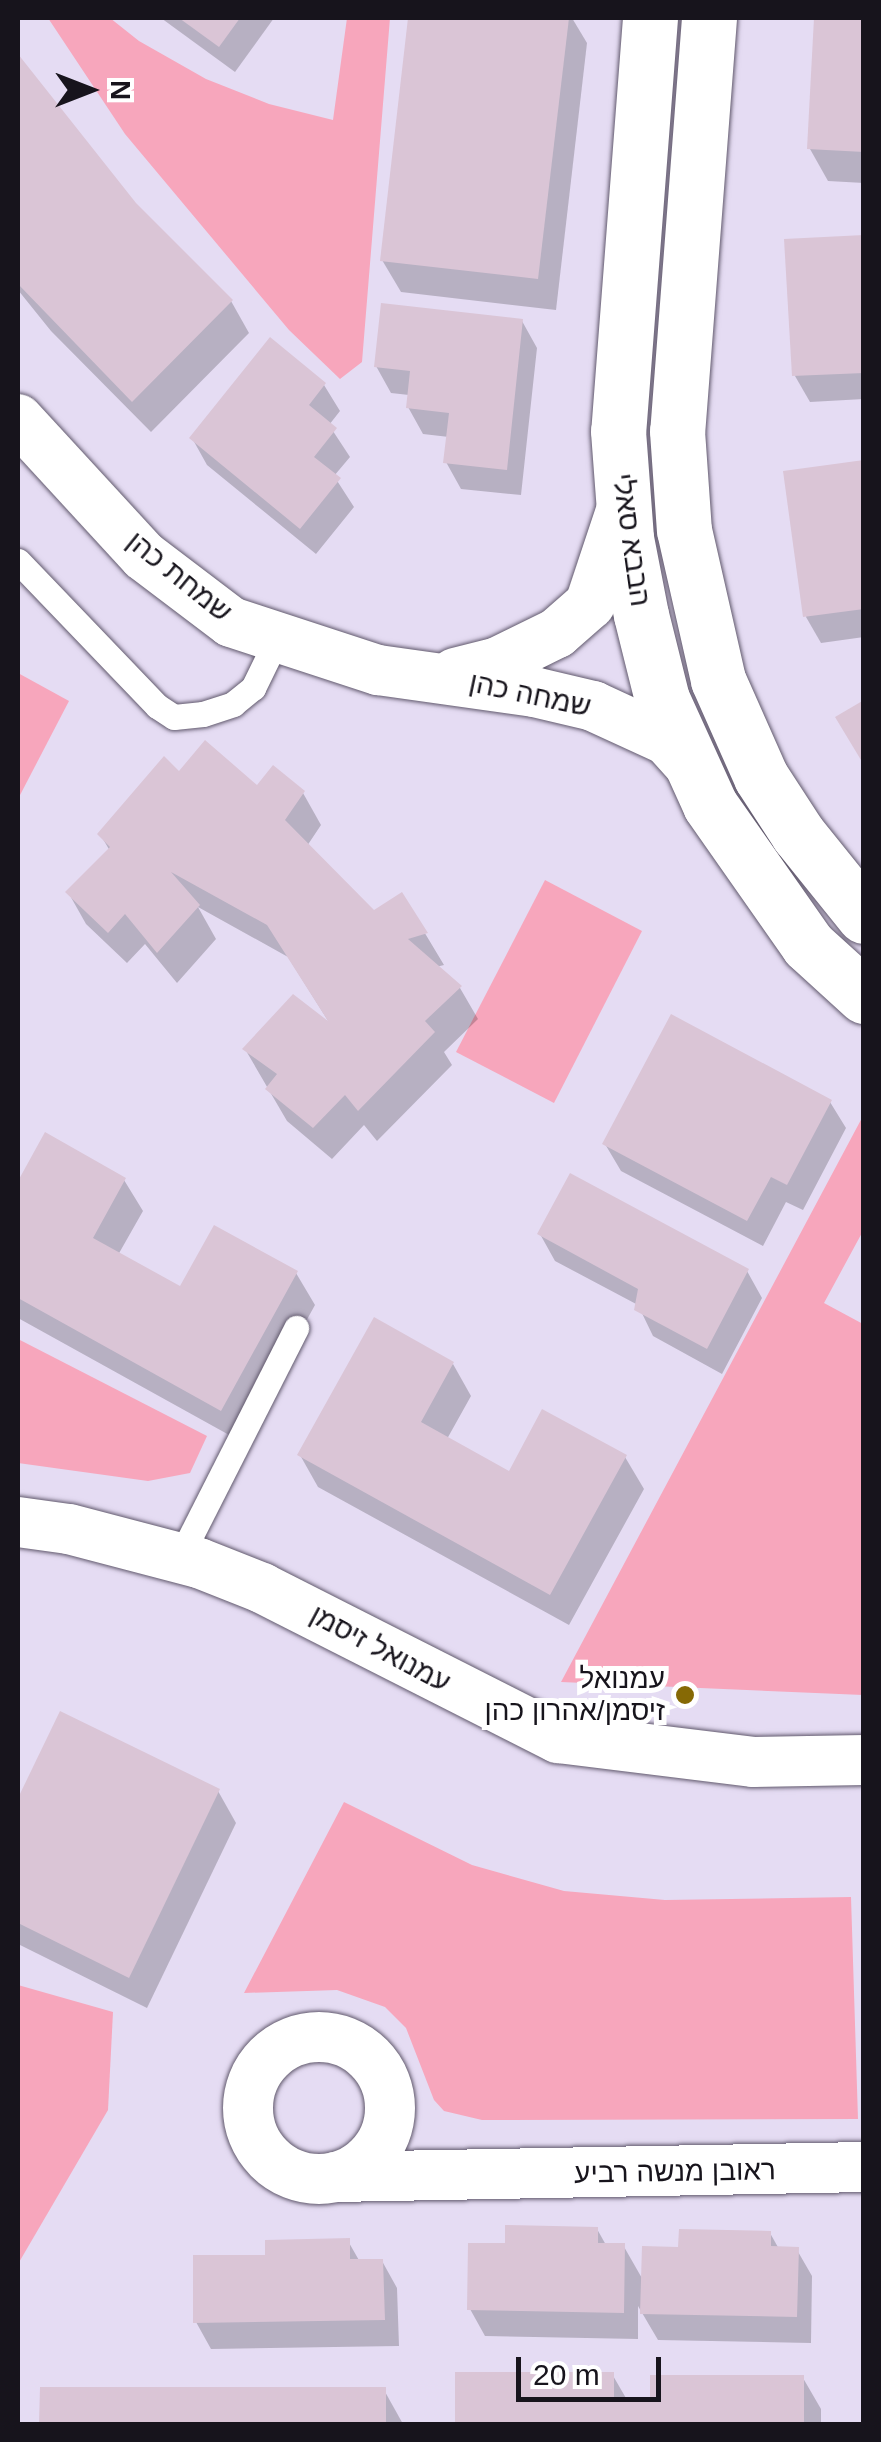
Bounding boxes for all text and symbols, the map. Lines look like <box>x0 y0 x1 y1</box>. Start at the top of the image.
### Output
north arrow <box>40 40 140 140</box>
text: N <box>105 80 136 100</box>
street label: הבבא סאלי <box>605 471 657 609</box>
street label: שמחת כהן <box>120 525 238 629</box>
street label: שמחה כהן <box>466 666 594 724</box>
street label: עמנואל זיסמן <box>304 1598 456 1700</box>
place label: עמנואל זיסמן/אהרון כהן <box>485 1662 665 1728</box>
marker: עמנואל זיסמן/אהרון כהן <box>674 1684 696 1706</box>
street label: ראובן מנשה רביע <box>574 2153 776 2191</box>
scale bar <box>521 2337 666 2399</box>
text: 20 m <box>533 2358 600 2391</box>

